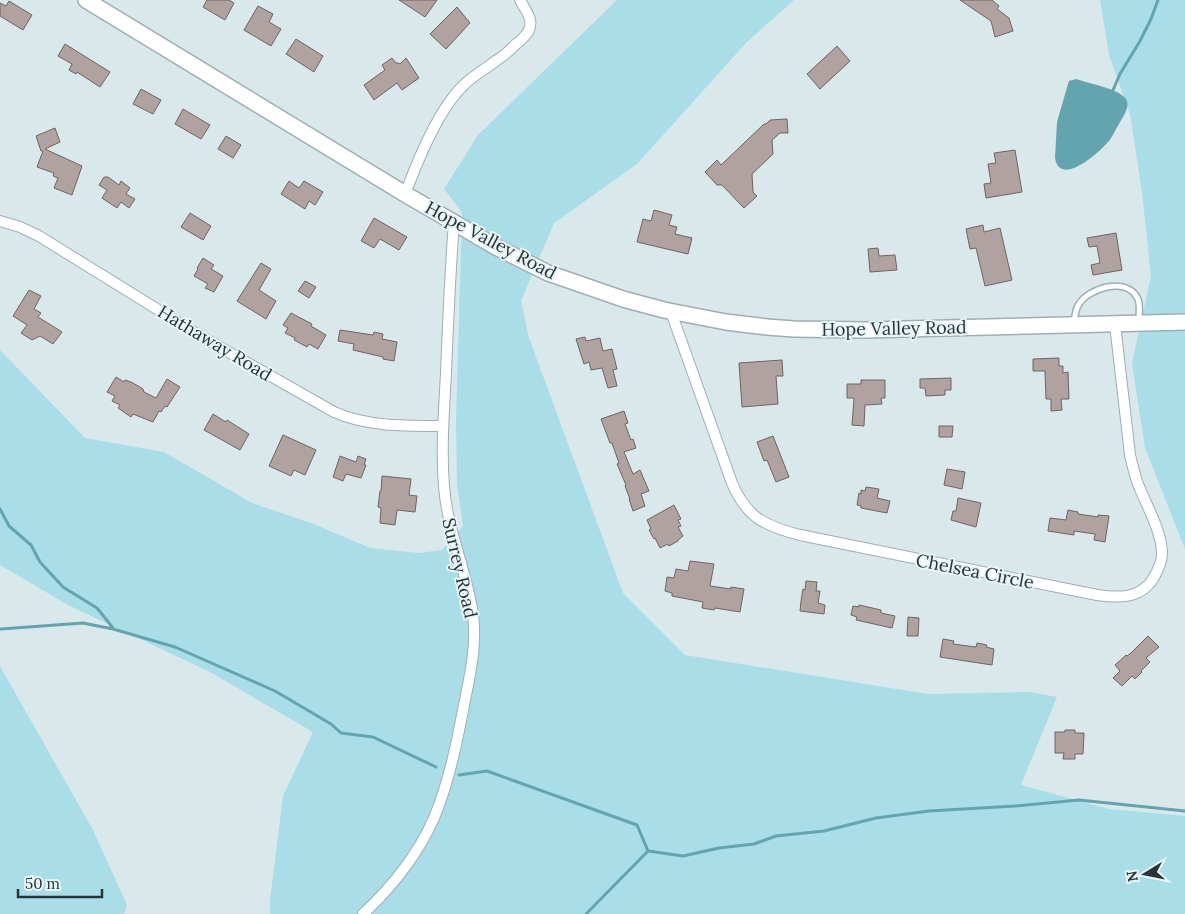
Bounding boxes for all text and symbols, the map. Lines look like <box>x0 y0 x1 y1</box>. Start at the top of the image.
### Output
street label: Hope Valley Road <box>421 196 561 284</box>
street label: Hathaway Road <box>154 300 276 386</box>
street label: Hope Valley Road <box>821 315 967 341</box>
street label: Surrey Road <box>437 516 483 620</box>
street label: Chelsea Circle <box>914 548 1036 594</box>
north arrow <box>1120 849 1170 899</box>
scale bar <box>18 866 101 898</box>
text: N <box>1122 869 1142 883</box>
text: 50 m <box>25 874 60 893</box>

